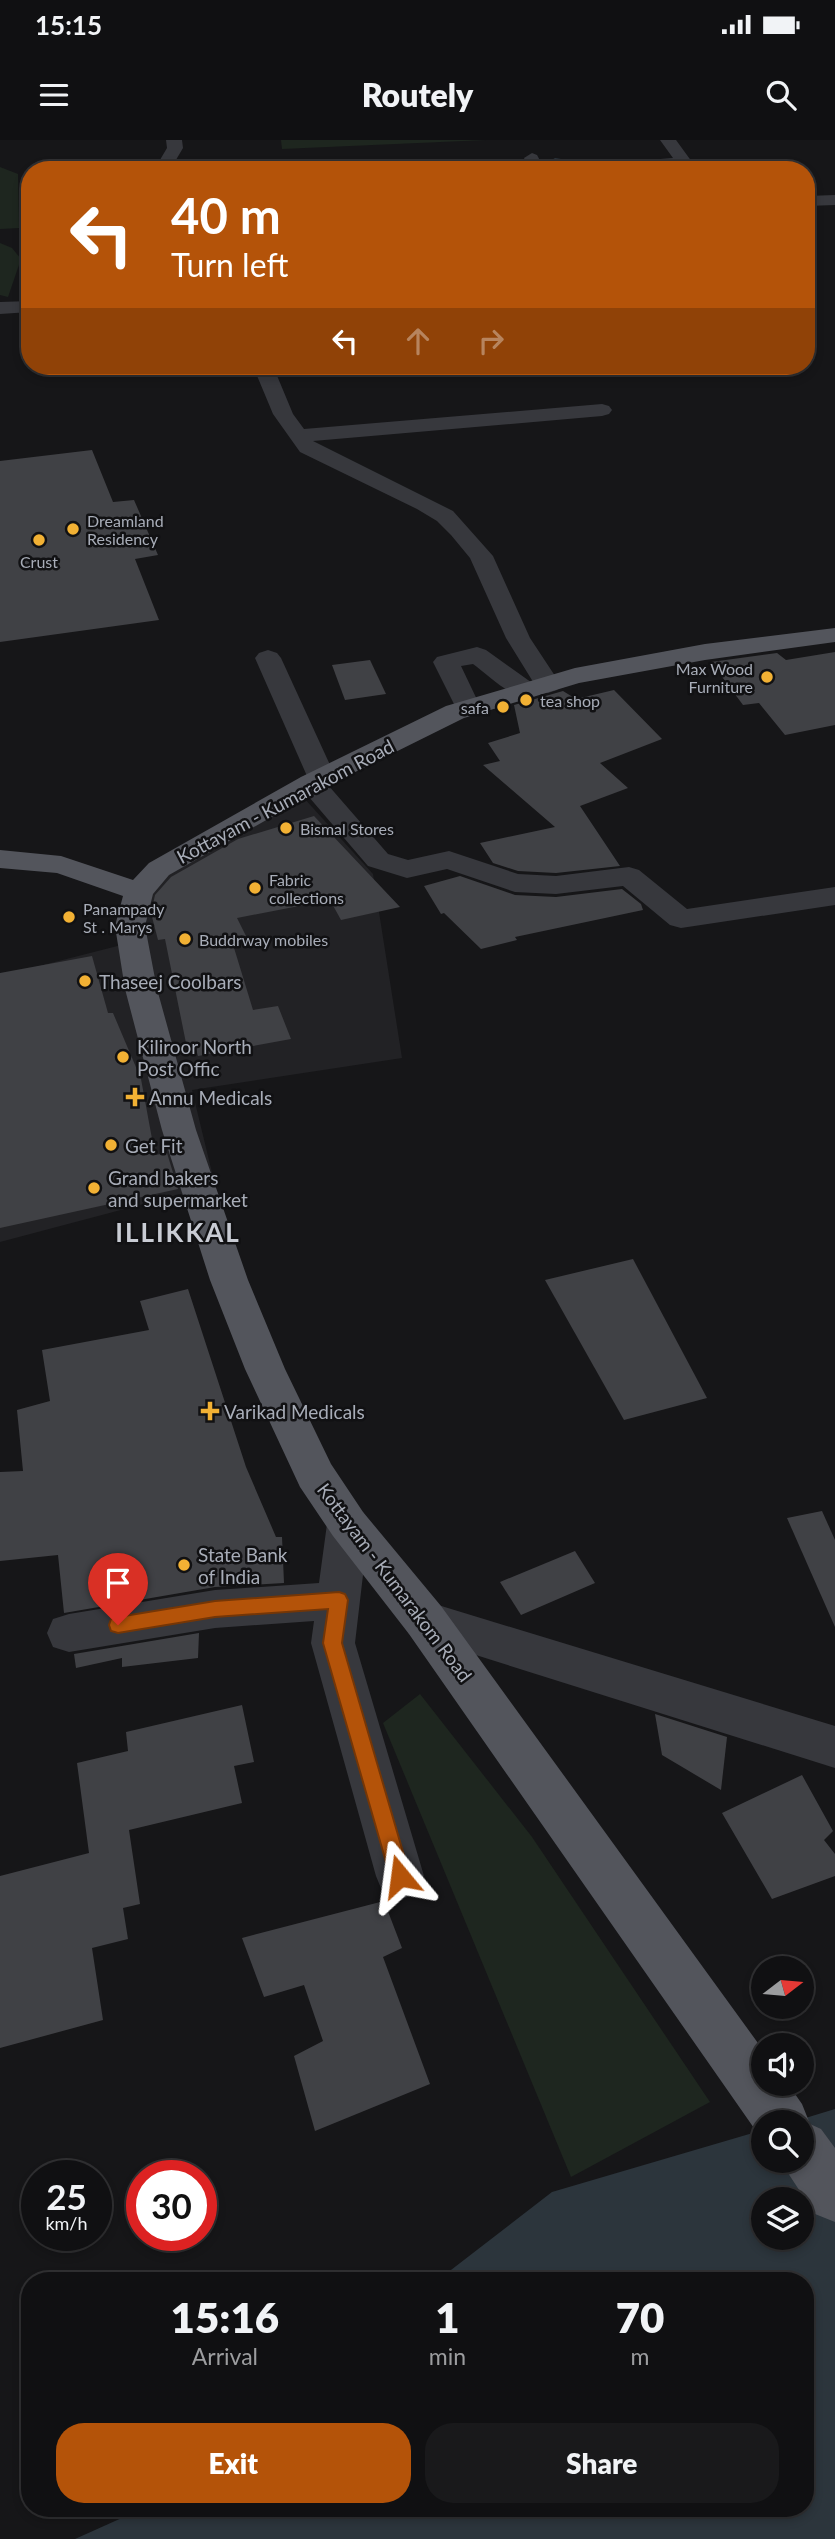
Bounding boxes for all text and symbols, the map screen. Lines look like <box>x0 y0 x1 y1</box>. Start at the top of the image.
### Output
text: 15:15 <box>35 9 102 41</box>
text: Routely <box>362 75 473 114</box>
icon: menu <box>35 76 73 114</box>
icon: search <box>762 76 800 114</box>
text: 40 m <box>171 186 281 244</box>
icon: left <box>56 189 147 280</box>
text: Turn left <box>171 245 288 284</box>
icon: left <box>326 322 364 360</box>
icon: ahead <box>399 322 437 360</box>
icon: right <box>472 322 510 360</box>
place label: Dreamland Residency <box>87 511 164 548</box>
marker: Dreamland Residency <box>65 521 81 537</box>
marker: Crust <box>31 532 47 548</box>
place label: Crust <box>20 552 58 571</box>
place label: Max Wood Furniture <box>676 659 753 696</box>
marker: Max Wood Furniture <box>759 669 775 685</box>
place label: tea shop <box>540 691 600 710</box>
marker: tea shop <box>518 692 534 708</box>
place label: safa <box>461 698 489 717</box>
marker: safa <box>495 699 511 715</box>
street label: Kottayam - Kumarakom Road <box>172 734 398 868</box>
place label: Bismal Stores <box>300 819 394 838</box>
marker: Bismal Stores <box>278 820 294 836</box>
place label: Fabric collections <box>269 870 344 907</box>
marker: Fabric collections <box>247 880 263 896</box>
place label: Panampady St . Marys <box>83 899 165 936</box>
marker: Panampady St . Marys <box>61 909 77 925</box>
place label: Buddrway mobiles <box>199 930 328 949</box>
marker: Buddrway mobiles <box>177 931 193 947</box>
place label: Thaseej Coolbars <box>99 970 242 993</box>
marker: Thaseej Coolbars <box>77 973 93 989</box>
place label: Kiliroor North Post Offic <box>137 1035 252 1080</box>
marker: Kiliroor North Post Offic <box>115 1049 131 1065</box>
place label: Annu Medicals <box>149 1086 272 1109</box>
marker: Annu Medicals <box>127 1089 143 1105</box>
place label: Get Fit <box>125 1134 183 1157</box>
marker: Get Fit <box>103 1137 119 1153</box>
place label: Grand bakers and supermarket <box>108 1166 248 1211</box>
marker: Grand bakers and supermarket <box>86 1180 102 1196</box>
district label: ILLIKKAL <box>115 1216 241 1248</box>
place label: Varikad Medicals <box>224 1400 365 1423</box>
marker: Varikad Medicals <box>202 1403 218 1419</box>
street label: Kottayam - Kumarakom Road <box>313 1478 477 1686</box>
place label: State Bank of India <box>198 1543 288 1588</box>
pin <box>88 1553 148 1625</box>
marker: State Bank of India <box>176 1557 192 1573</box>
icon: arrive <box>99 1564 137 1602</box>
position arrow <box>363 1839 437 1913</box>
north arrow <box>751 1956 814 2020</box>
map controls <box>751 1956 814 2250</box>
button: sound <box>751 2033 814 2096</box>
button: search <box>751 2110 814 2173</box>
speed limit sign: 30 <box>126 2160 217 2251</box>
text: 25 <box>46 2175 87 2217</box>
button: layers <box>751 2187 814 2250</box>
text: km/h <box>45 2212 88 2234</box>
text: 15:16 <box>171 2292 279 2342</box>
text: 1 <box>435 2292 460 2342</box>
text: 70 <box>616 2292 664 2342</box>
text: Arrival <box>192 2342 258 2370</box>
text: min <box>429 2342 466 2370</box>
text: m <box>631 2342 649 2370</box>
button: Exit <box>56 2423 411 2503</box>
button: Share <box>425 2423 779 2503</box>

